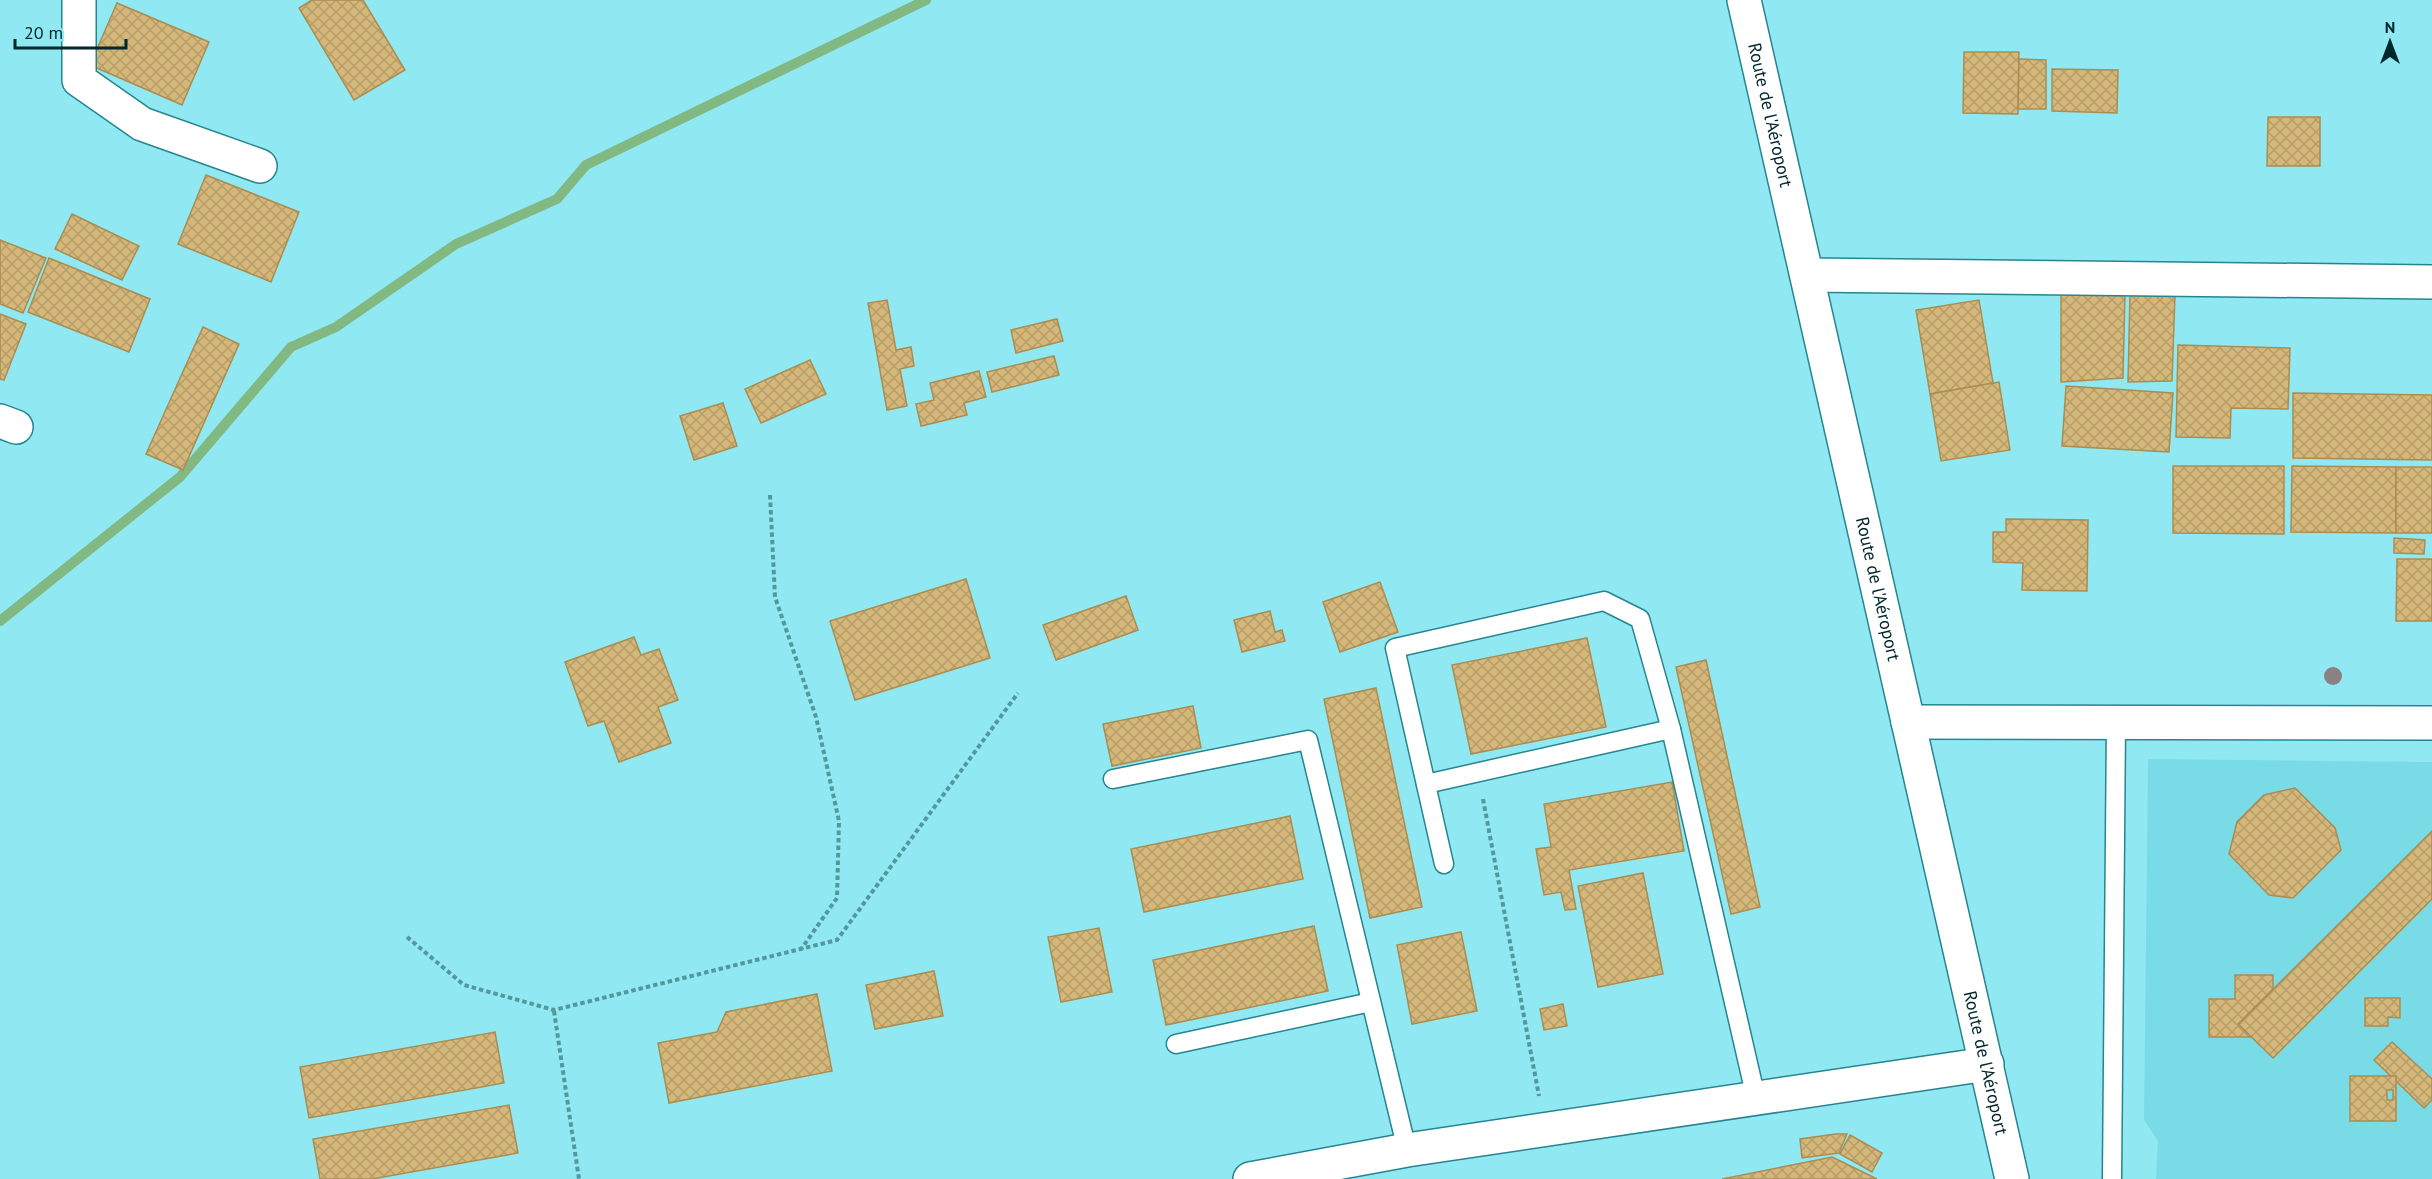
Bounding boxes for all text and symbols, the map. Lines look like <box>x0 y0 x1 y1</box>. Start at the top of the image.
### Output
scale bar <box>15 12 126 50</box>
north arrow <box>2360 12 2420 72</box>
text: N <box>2385 17 2395 37</box>
text: 20 m <box>24 21 63 44</box>
street label: Route de l'Aéroport <box>1743 41 1798 189</box>
street label: Route de l'Aéroport <box>1851 515 1906 663</box>
street label: Route de l'Aéroport <box>1959 988 2014 1137</box>

